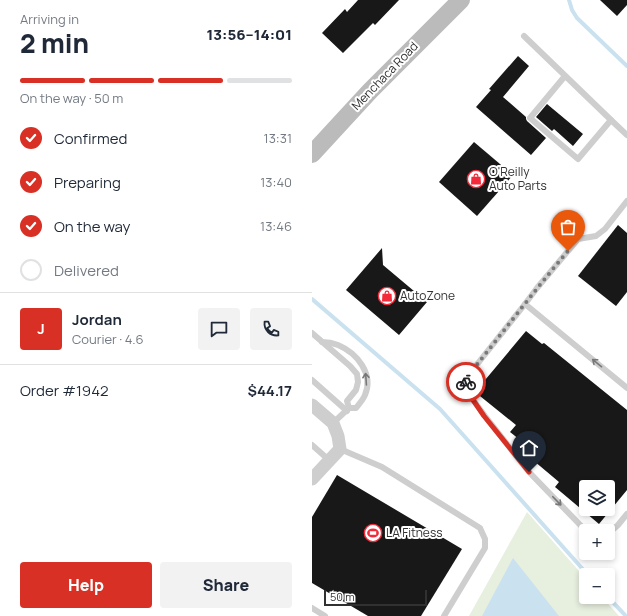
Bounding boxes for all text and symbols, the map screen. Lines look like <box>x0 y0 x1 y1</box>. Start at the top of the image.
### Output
text: Arriving in <box>20 10 79 28</box>
text: 13:56–14:01 <box>206 24 292 45</box>
text: 2 min <box>20 25 89 61</box>
street label: Menchaca Road <box>348 38 422 113</box>
text: On the way · 50 m <box>20 89 123 107</box>
icon: check <box>20 127 42 149</box>
text: Confirmed <box>54 128 127 149</box>
text: 13:31 <box>264 129 292 147</box>
place label: O'Reilly Auto Parts <box>489 163 547 194</box>
shop icon: O'Reilly Auto Parts <box>466 169 486 189</box>
icon: check <box>20 171 42 193</box>
text: Preparing <box>54 172 121 193</box>
text: 13:40 <box>260 173 292 191</box>
pin <box>551 210 585 251</box>
icon: check <box>20 215 42 237</box>
text: On the way <box>54 216 130 237</box>
icon: bag <box>557 216 579 238</box>
text: 13:46 <box>260 217 292 235</box>
text: Delivered <box>54 260 119 281</box>
shop icon: AutoZone <box>377 286 397 306</box>
place label: AutoZone <box>400 287 455 304</box>
button: chat <box>198 308 240 350</box>
button: phone <box>250 308 292 350</box>
text: Jordan <box>72 309 122 330</box>
text: J <box>37 318 45 339</box>
text: Courier · 4.6 <box>72 330 144 348</box>
one-way arrow <box>591 359 602 368</box>
courier <box>446 362 486 402</box>
icon: bike <box>455 371 477 393</box>
one-way arrow <box>363 373 370 386</box>
text: Order #1942 <box>20 380 109 401</box>
text: $44.17 <box>247 380 292 401</box>
pin <box>512 431 546 472</box>
icon: home <box>518 437 540 459</box>
map controls <box>579 480 615 604</box>
button: layers <box>579 480 615 516</box>
one-way arrow <box>552 496 562 506</box>
sports icon: LA Fitness <box>363 523 383 543</box>
place label: LA Fitness <box>386 524 442 541</box>
button: + <box>579 524 615 560</box>
button: Help <box>20 562 152 608</box>
button: Share <box>160 562 292 608</box>
button: − <box>579 568 615 604</box>
scale bar <box>324 588 427 607</box>
text: 50 m <box>330 589 355 604</box>

